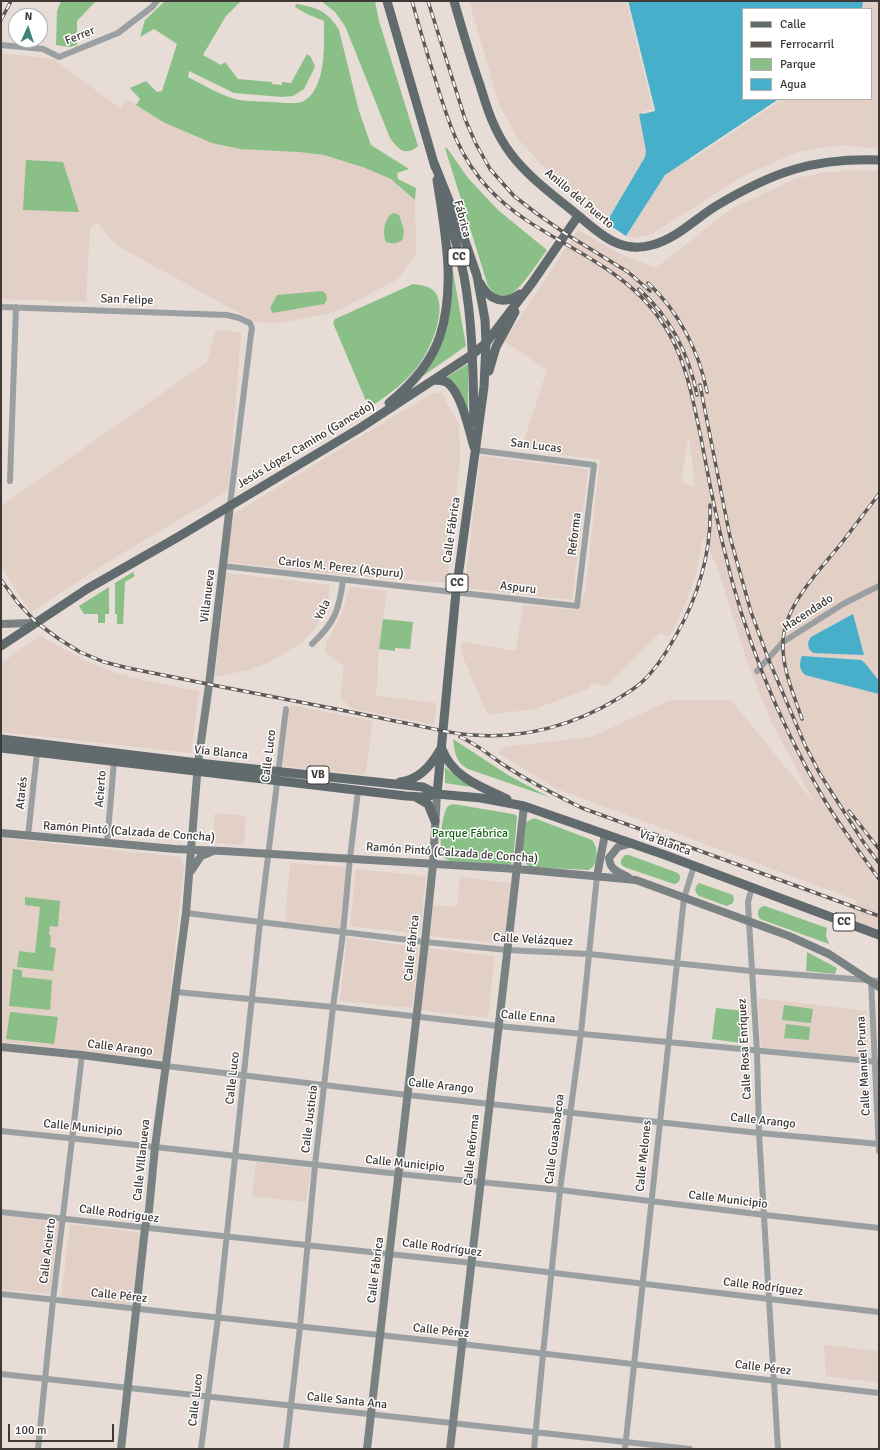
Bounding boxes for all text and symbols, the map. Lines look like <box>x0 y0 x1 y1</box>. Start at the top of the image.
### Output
north arrow <box>8 8 48 48</box>
legend <box>742 8 872 100</box>
text: N <box>24 10 33 23</box>
text: Calle <box>780 17 806 32</box>
street label: Ferrer <box>63 24 97 48</box>
text: Ferrocarril <box>780 37 834 52</box>
text: Parque <box>780 57 816 72</box>
text: Agua <box>780 77 806 92</box>
street label: Anillo del Puerto <box>542 166 616 232</box>
street label: Fábrica <box>450 199 474 239</box>
road number: CC <box>448 248 470 266</box>
street label: San Felipe <box>100 292 154 308</box>
street label: Jesús López Camino (Gancedo) <box>235 398 377 492</box>
street label: San Lucas <box>510 436 562 456</box>
street label: Calle Fábrica <box>440 496 464 564</box>
street label: Reforma <box>565 512 585 556</box>
street label: Carlos M. Perez (Aspuru) <box>278 554 404 582</box>
street label: Villanueva <box>198 569 218 623</box>
road number: CC <box>446 574 468 592</box>
street label: Aspuru <box>499 579 537 597</box>
street label: Hacendado <box>780 591 836 635</box>
street label: Yola <box>312 597 334 623</box>
street label: Calle Luco <box>259 729 279 783</box>
street label: Vía Blanca <box>193 743 249 763</box>
road number: VB <box>307 766 329 784</box>
street label: Acierto <box>92 770 110 808</box>
street label: Atarés <box>13 776 31 810</box>
street label: Ramón Pintó (Calzada de Concha) <box>43 819 215 845</box>
park label: Parque Fábrica <box>432 827 508 841</box>
street label: Vía Blanca <box>637 827 693 859</box>
street label: Ramón Pintó (Calzada de Concha) <box>366 840 538 866</box>
road number: CC <box>833 913 855 931</box>
street label: Calle Fábrica <box>401 914 423 982</box>
street label: Calle Velázquez <box>493 931 573 949</box>
street label: Calle Rosa Enríquez <box>735 998 755 1100</box>
street label: Calle Enna <box>500 1007 556 1027</box>
street label: Calle Manuel Pruna <box>854 1016 874 1116</box>
street label: Calle Arango <box>87 1037 153 1059</box>
street label: Calle Luco <box>223 1051 243 1105</box>
street label: Calle Arango <box>408 1075 474 1097</box>
street label: Calle Justicia <box>299 1084 321 1154</box>
street label: Calle Guasabacoa <box>542 1093 568 1185</box>
street label: Calle Arango <box>730 1110 796 1132</box>
street label: Calle Reforma <box>461 1113 483 1187</box>
street label: Calle Municipio <box>43 1117 123 1139</box>
street label: Calle Villanueva <box>131 1118 153 1202</box>
street label: Calle Melones <box>633 1120 655 1192</box>
street label: Calle Municipio <box>365 1153 445 1175</box>
street label: Calle Municipio <box>688 1188 768 1212</box>
street label: Calle Rodríguez <box>78 1202 160 1226</box>
street label: Calle Acierto <box>37 1217 59 1285</box>
street label: Calle Fábrica <box>365 1236 387 1304</box>
street label: Calle Rodríguez <box>401 1236 483 1260</box>
street label: Calle Rodríguez <box>722 1275 804 1299</box>
street label: Calle Pérez <box>90 1286 148 1306</box>
street label: Calle Pérez <box>412 1321 470 1341</box>
street label: Calle Pérez <box>734 1357 792 1379</box>
street label: Calle Luco <box>186 1373 206 1427</box>
street label: Calle Santa Ana <box>306 1390 388 1412</box>
scale bar <box>10 1416 116 1442</box>
text: 100 m <box>15 1423 47 1438</box>

